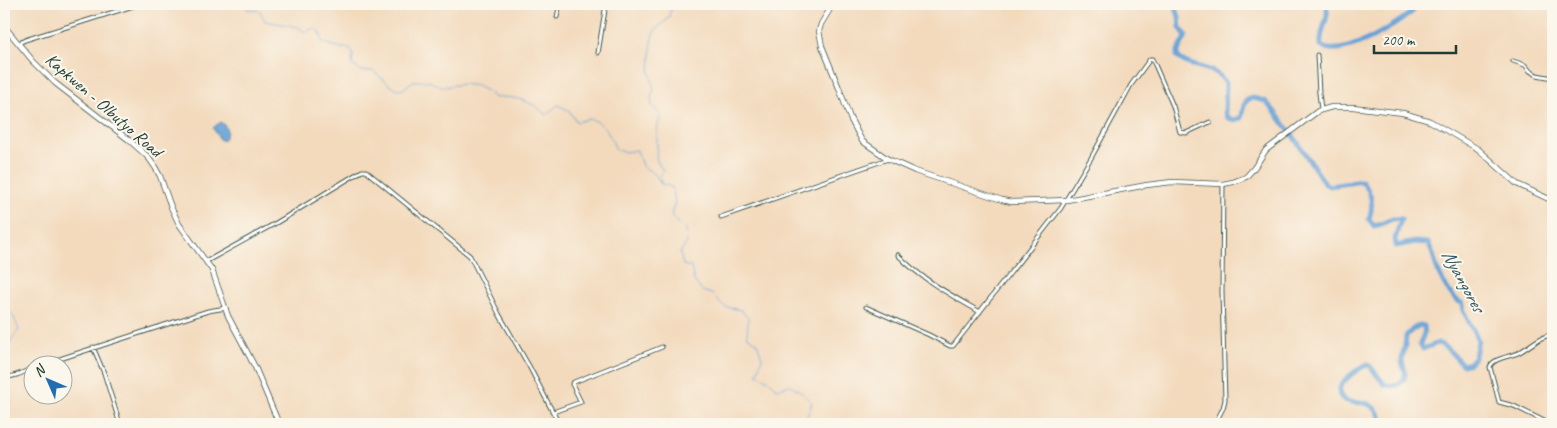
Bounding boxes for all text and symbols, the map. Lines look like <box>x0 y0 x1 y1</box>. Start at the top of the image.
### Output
scale bar <box>1374 22 1457 54</box>
text: 200 m <box>1382 31 1416 50</box>
street label: Kapkwen - Olbutyo Road <box>41 48 169 164</box>
water label: Nyangores <box>1436 245 1492 319</box>
north arrow <box>22 356 72 406</box>
text: N <box>30 360 50 380</box>

